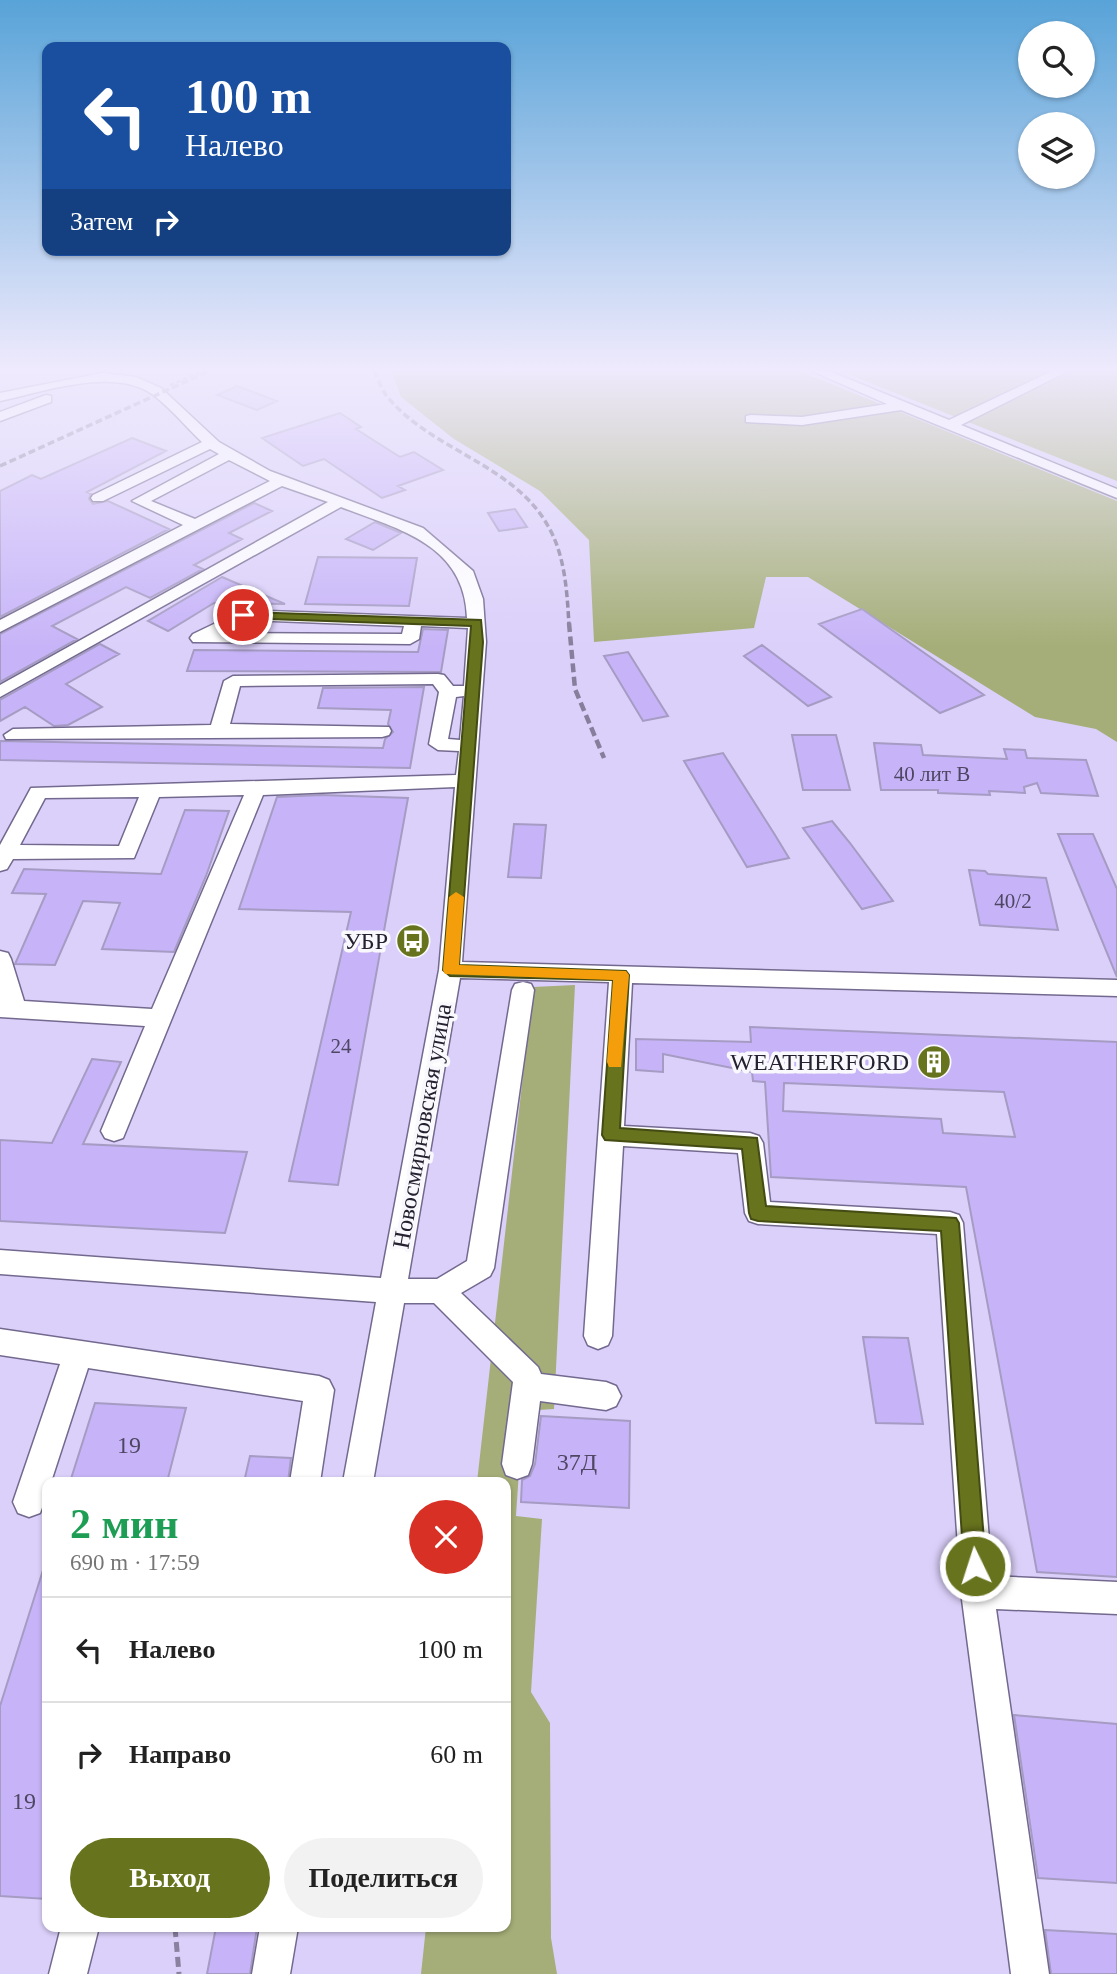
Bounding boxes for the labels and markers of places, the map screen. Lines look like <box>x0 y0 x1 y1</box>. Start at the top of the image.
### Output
pin <box>213 585 273 645</box>
bus stop icon: УБР <box>394 922 432 960</box>
place label: УБР <box>344 928 388 954</box>
building icon: WEATHERFORD <box>915 1043 953 1081</box>
place label: WEATHERFORD <box>730 1049 909 1075</box>

